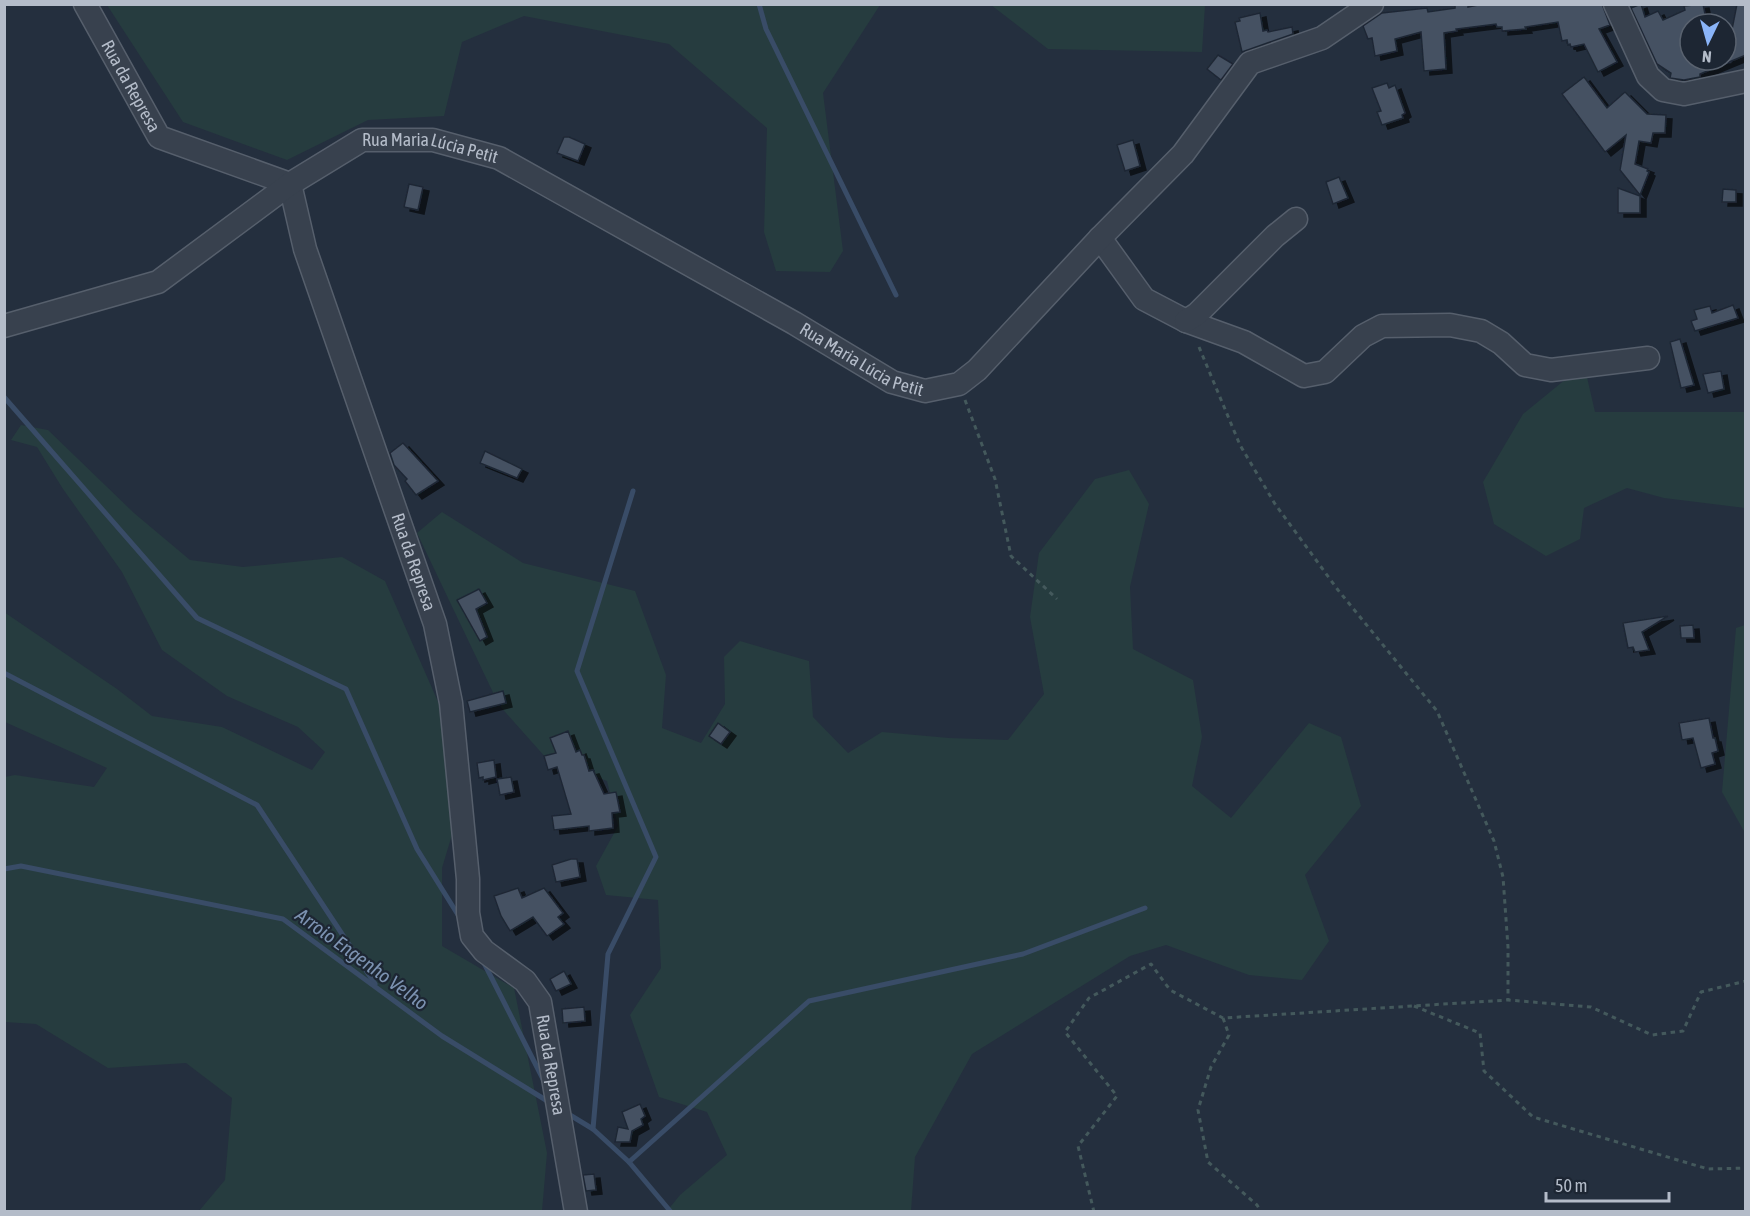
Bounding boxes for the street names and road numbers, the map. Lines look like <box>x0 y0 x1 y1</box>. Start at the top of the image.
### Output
street label: Rua da Represa <box>97 36 165 136</box>
street label: Rua Maria Lúcia Petit <box>362 129 501 167</box>
street label: Rua Maria Lúcia Petit <box>796 318 926 400</box>
street label: Rua da Represa <box>387 510 441 613</box>
street label: Rua da Represa <box>532 1013 570 1117</box>

